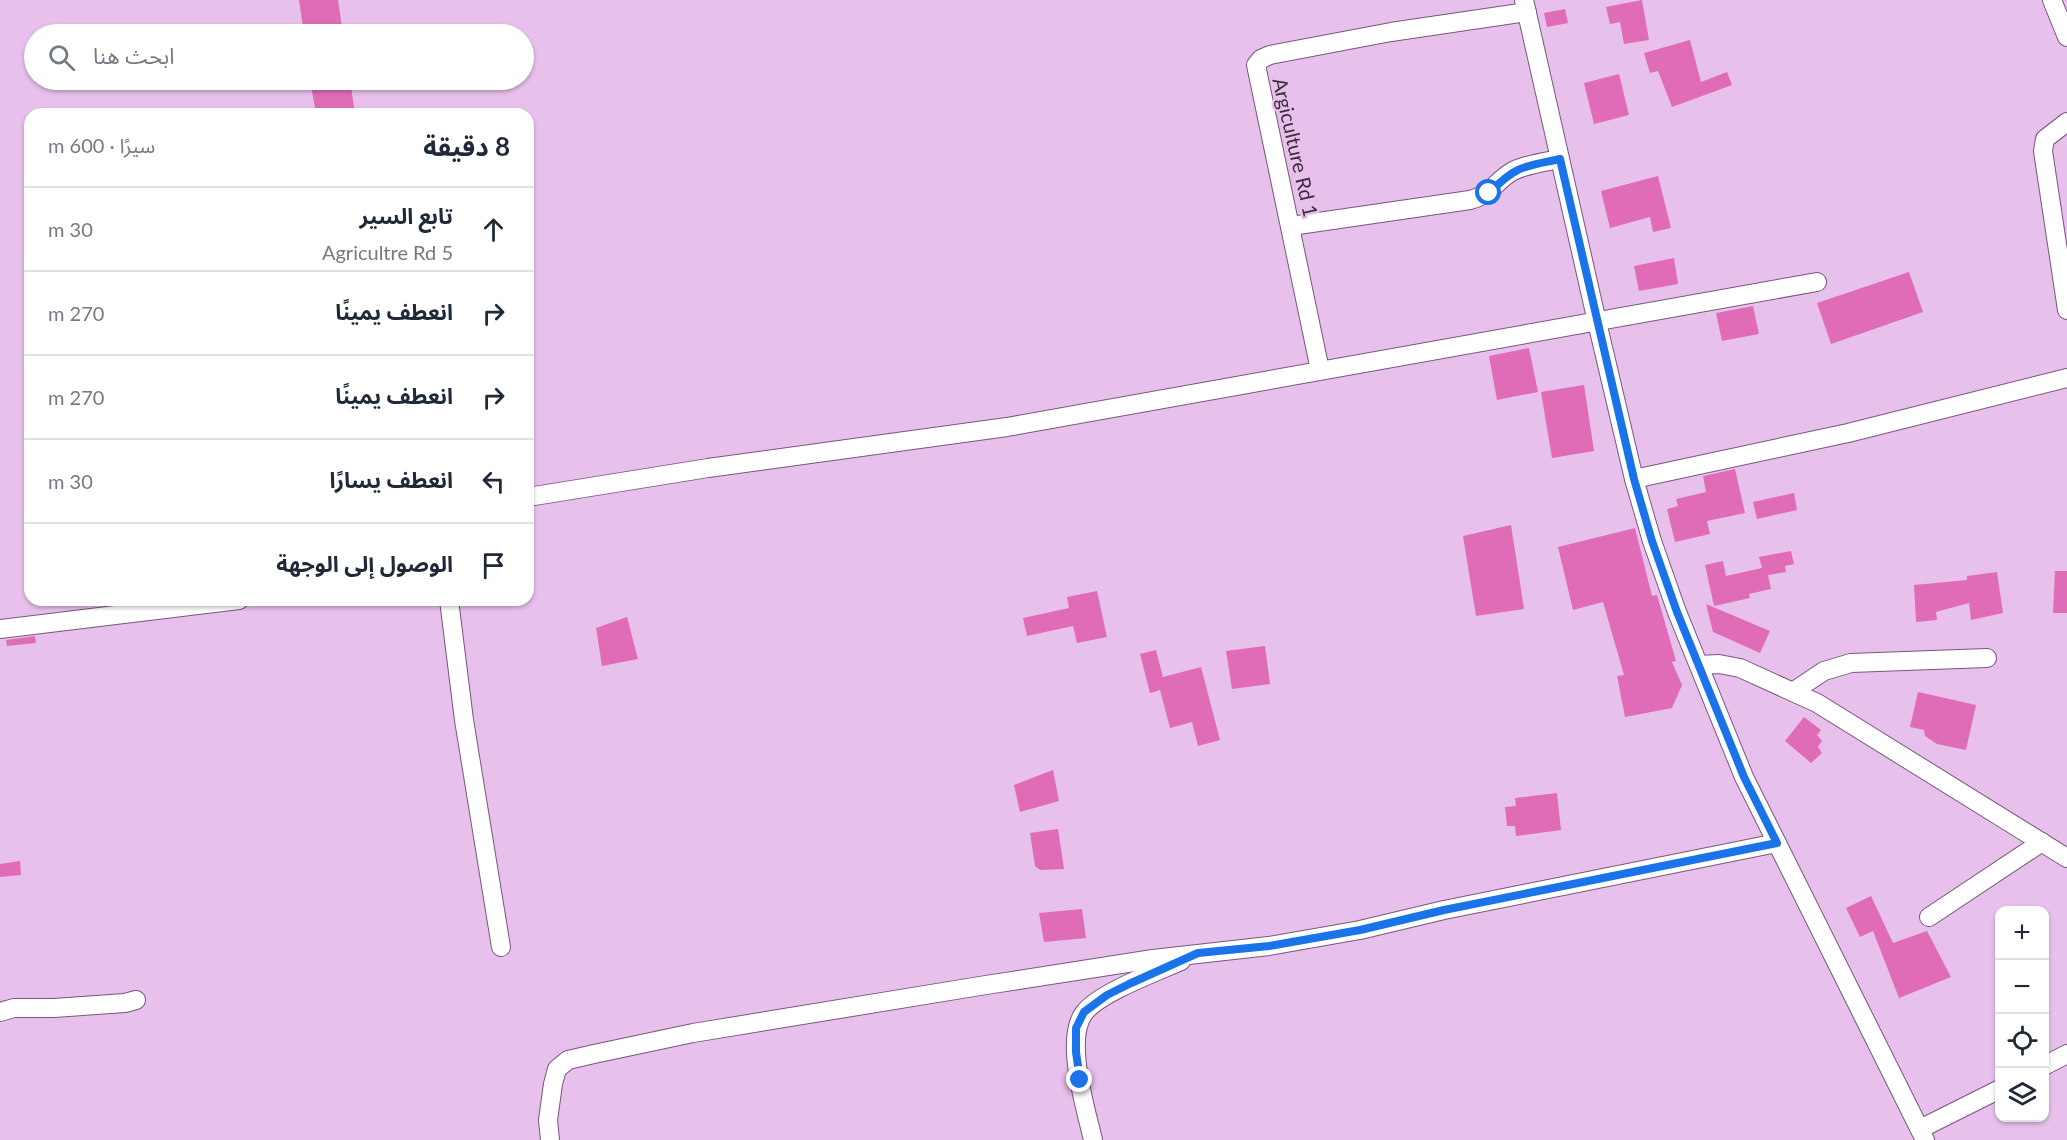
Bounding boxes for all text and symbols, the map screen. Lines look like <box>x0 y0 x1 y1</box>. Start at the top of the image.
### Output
search box <box>24 24 534 90</box>
icon: search <box>45 41 78 74</box>
text: ابحث هنا <box>93 42 174 69</box>
street label: Argiculture Rd 1 <box>1268 75 1324 219</box>
text: 8 دقيقة <box>423 130 510 162</box>
text: سيرًا · 600 m <box>48 133 155 157</box>
route start <box>1475 179 1501 205</box>
text: تابع السير <box>359 202 453 229</box>
icon: ahead <box>477 213 510 246</box>
text: 30 m <box>48 217 93 241</box>
text: Agricultre Rd 5 <box>322 240 453 264</box>
icon: right <box>477 297 510 330</box>
text: انعطف يمينًا <box>335 298 453 325</box>
text: 270 m <box>48 301 104 325</box>
icon: right <box>477 381 510 414</box>
text: انعطف يمينًا <box>335 382 453 409</box>
text: 270 m <box>48 385 104 409</box>
icon: left <box>477 465 510 498</box>
text: انعطف يسارًا <box>329 466 453 493</box>
text: 30 m <box>48 469 93 493</box>
icon: arrive <box>477 549 510 582</box>
text: الوصول إلى الوجهة <box>276 550 453 577</box>
map controls <box>1995 906 2049 1122</box>
button: + <box>1995 906 2049 960</box>
button: − <box>1995 960 2049 1014</box>
button: locate <box>1995 1014 2049 1068</box>
route end <box>1066 1066 1092 1092</box>
button: layers <box>1995 1068 2049 1122</box>

